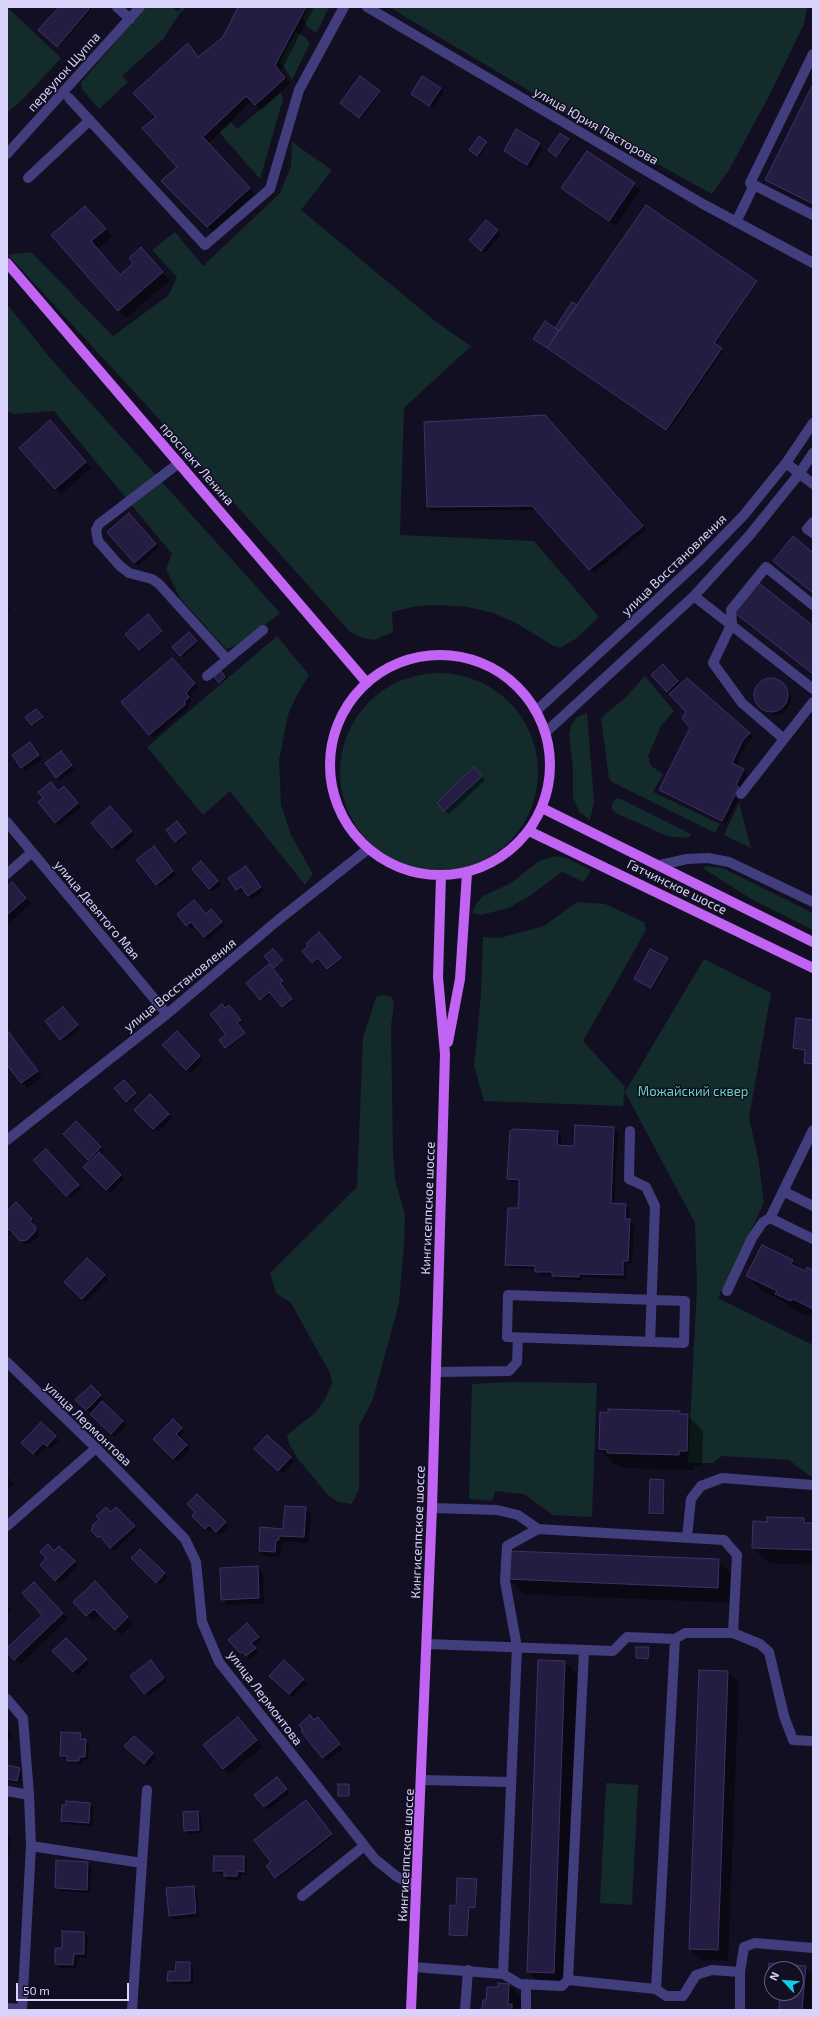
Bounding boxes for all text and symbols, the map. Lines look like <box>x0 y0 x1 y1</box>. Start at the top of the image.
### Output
street label: переулок Щуппа <box>24 29 104 115</box>
street label: улица Юрия Пасторова <box>531 84 661 168</box>
street label: проспект Ленина <box>157 419 237 509</box>
street label: улица Восстановления <box>618 511 730 619</box>
street label: Гатчинское шоссе <box>625 856 729 918</box>
street label: улица Девятого Мая <box>51 857 143 963</box>
street label: улица Восстановления <box>121 935 239 1035</box>
park label: Можайский сквер <box>638 1084 748 1100</box>
street label: Кингисеппское шоссе <box>418 1141 438 1275</box>
street label: улица Лермонтова <box>41 1378 135 1470</box>
street label: Кингисеппское шоссе <box>408 1465 428 1599</box>
street label: улица Лермонтова <box>224 1647 306 1749</box>
street label: Кингисеппское шоссе <box>395 1788 417 1922</box>
north arrow <box>764 1961 804 2001</box>
text: N <box>766 1970 781 1982</box>
scale bar <box>18 1975 131 2001</box>
text: 50 m <box>23 1983 50 1997</box>

